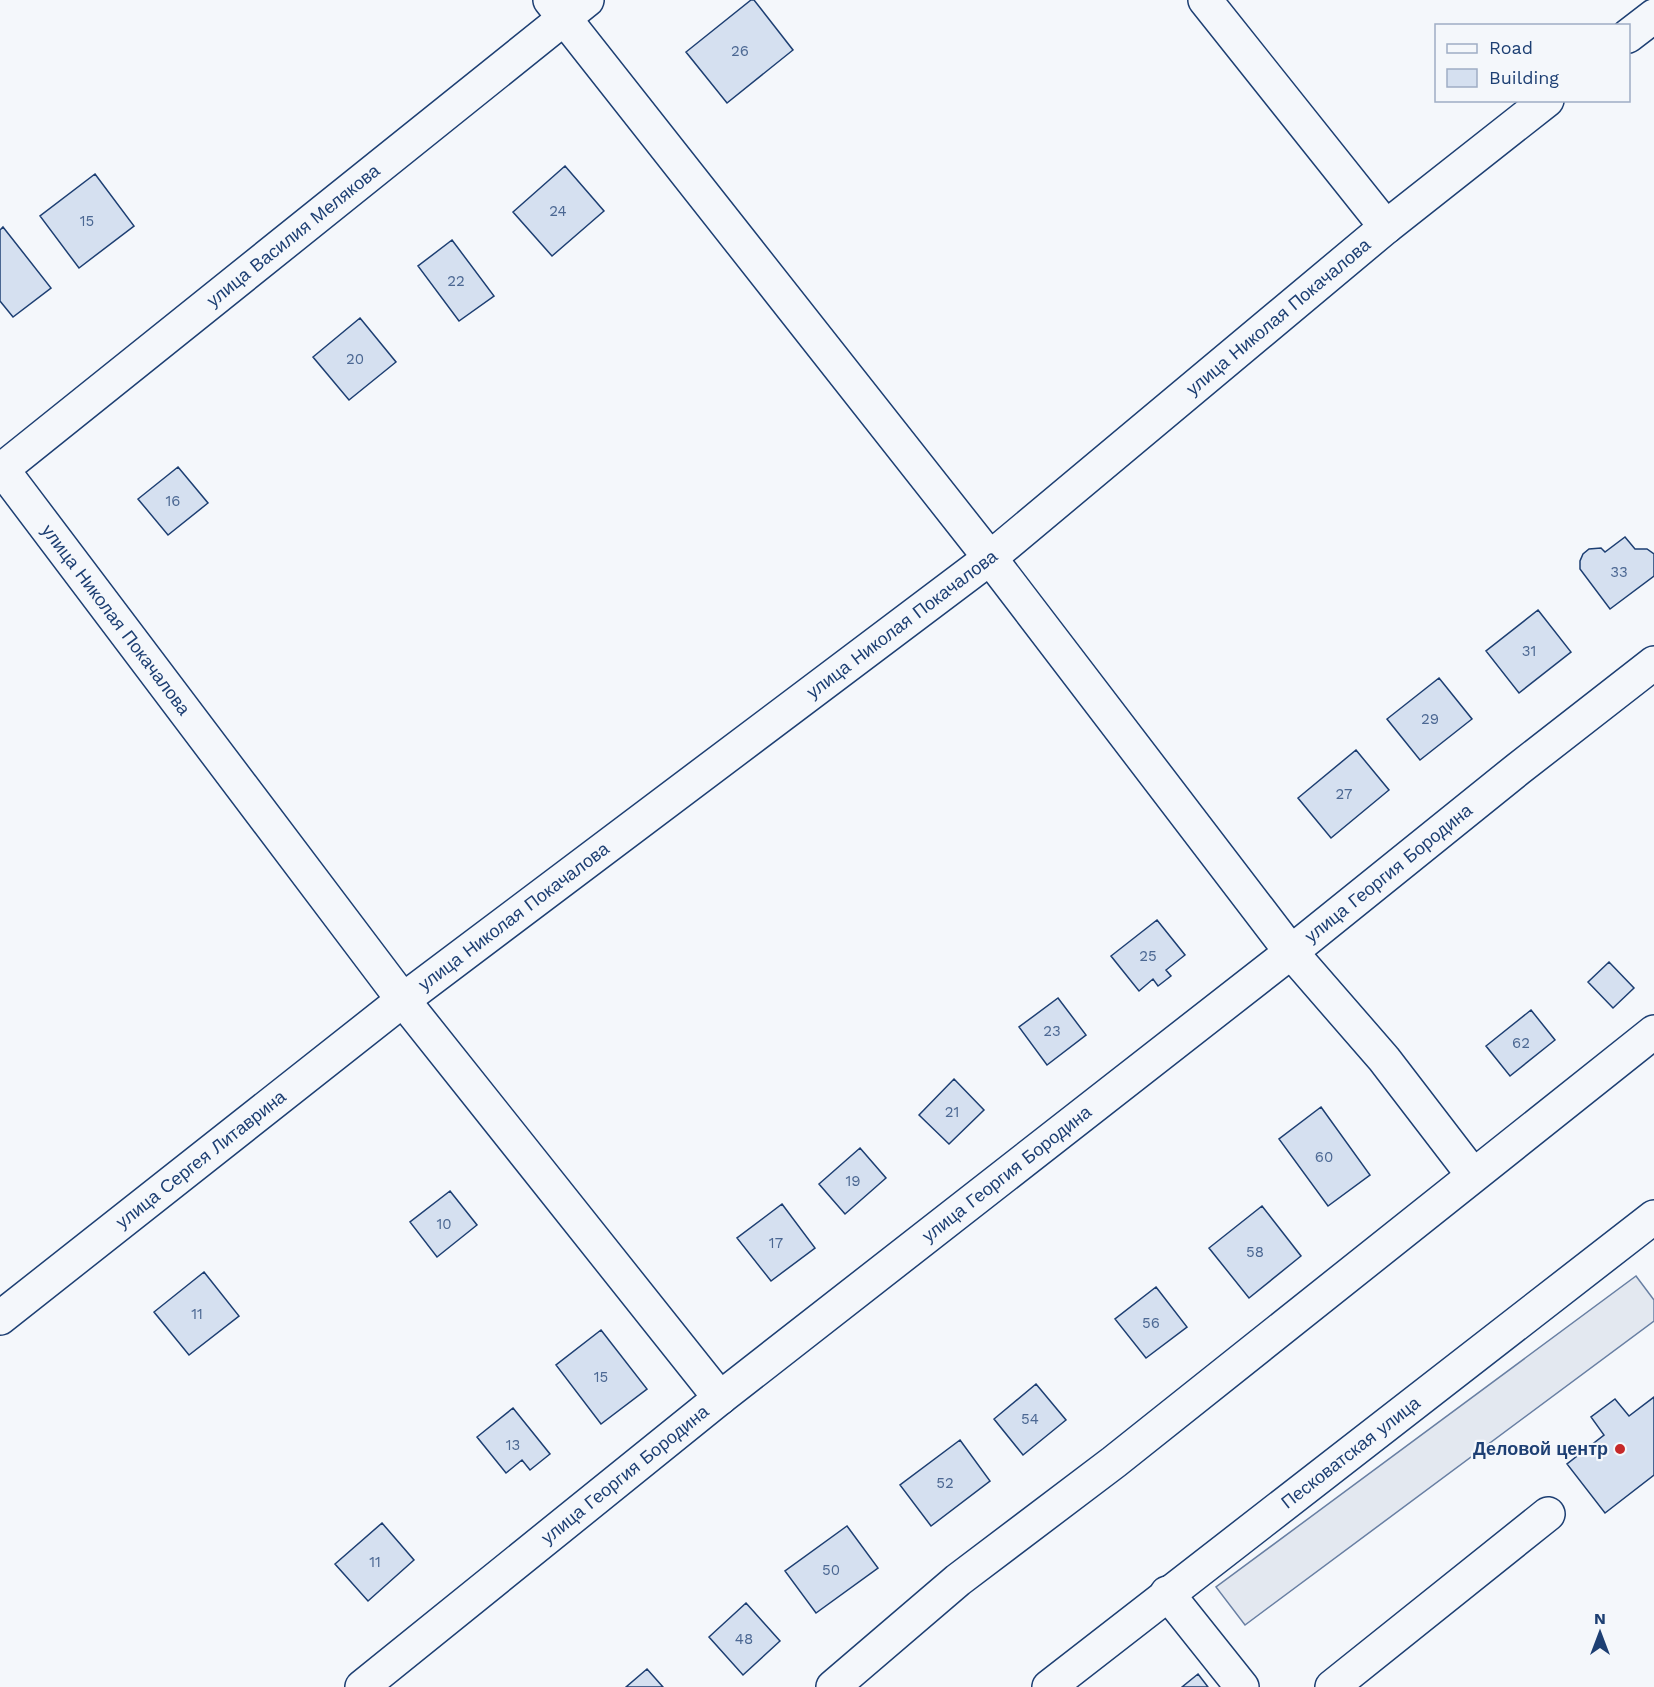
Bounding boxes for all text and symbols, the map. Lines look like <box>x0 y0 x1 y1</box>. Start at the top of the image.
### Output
legend <box>1435 24 1630 102</box>
text: Road <box>1489 37 1533 58</box>
house number: 26 <box>731 42 749 60</box>
text: Building <box>1489 67 1559 88</box>
street label: улица Василия Мелякова <box>202 159 384 311</box>
house number: 24 <box>549 202 567 220</box>
house number: 15 <box>80 212 94 230</box>
street label: улица Николая Покачалова <box>1182 233 1375 399</box>
house number: 22 <box>447 272 465 290</box>
house number: 20 <box>346 350 364 368</box>
house number: 16 <box>166 492 180 510</box>
street label: улица Николая Покачалова <box>38 520 196 720</box>
street label: улица Николая Покачалова <box>802 545 1002 702</box>
house number: 33 <box>1610 563 1628 581</box>
house number: 31 <box>1522 642 1536 660</box>
house number: 29 <box>1421 710 1439 728</box>
house number: 27 <box>1336 785 1352 803</box>
street label: улица Георгия Бородина <box>1300 799 1477 947</box>
street label: улица Николая Покачалова <box>414 837 614 995</box>
house number: 25 <box>1139 947 1157 965</box>
house number: 23 <box>1043 1022 1061 1040</box>
house number: 62 <box>1512 1034 1530 1052</box>
street label: улица Сергея Литаврина <box>112 1085 290 1232</box>
street label: улица Георгия Бородина <box>918 1100 1096 1246</box>
house number: 21 <box>945 1103 959 1121</box>
house number: 60 <box>1315 1148 1333 1166</box>
house number: 19 <box>845 1172 861 1190</box>
house number: 10 <box>436 1215 452 1233</box>
house number: 17 <box>769 1234 783 1252</box>
house number: 58 <box>1246 1243 1264 1261</box>
house number: 11 <box>191 1305 203 1323</box>
house number: 56 <box>1142 1314 1160 1332</box>
house number: 15 <box>594 1368 608 1386</box>
street label: Песковатская улица <box>1277 1391 1425 1513</box>
street label: улица Георгия Бородина <box>537 1400 713 1548</box>
house number: 54 <box>1021 1410 1039 1428</box>
house number: 13 <box>506 1436 520 1454</box>
place label: Деловой центр <box>1473 1438 1608 1459</box>
marker: Деловой центр <box>1613 1442 1627 1456</box>
house number: 52 <box>936 1474 954 1492</box>
house number: 11 <box>369 1553 381 1571</box>
house number: 50 <box>822 1561 840 1579</box>
north arrow <box>1570 1603 1630 1663</box>
text: N <box>1594 1609 1606 1628</box>
house number: 48 <box>735 1630 753 1648</box>

